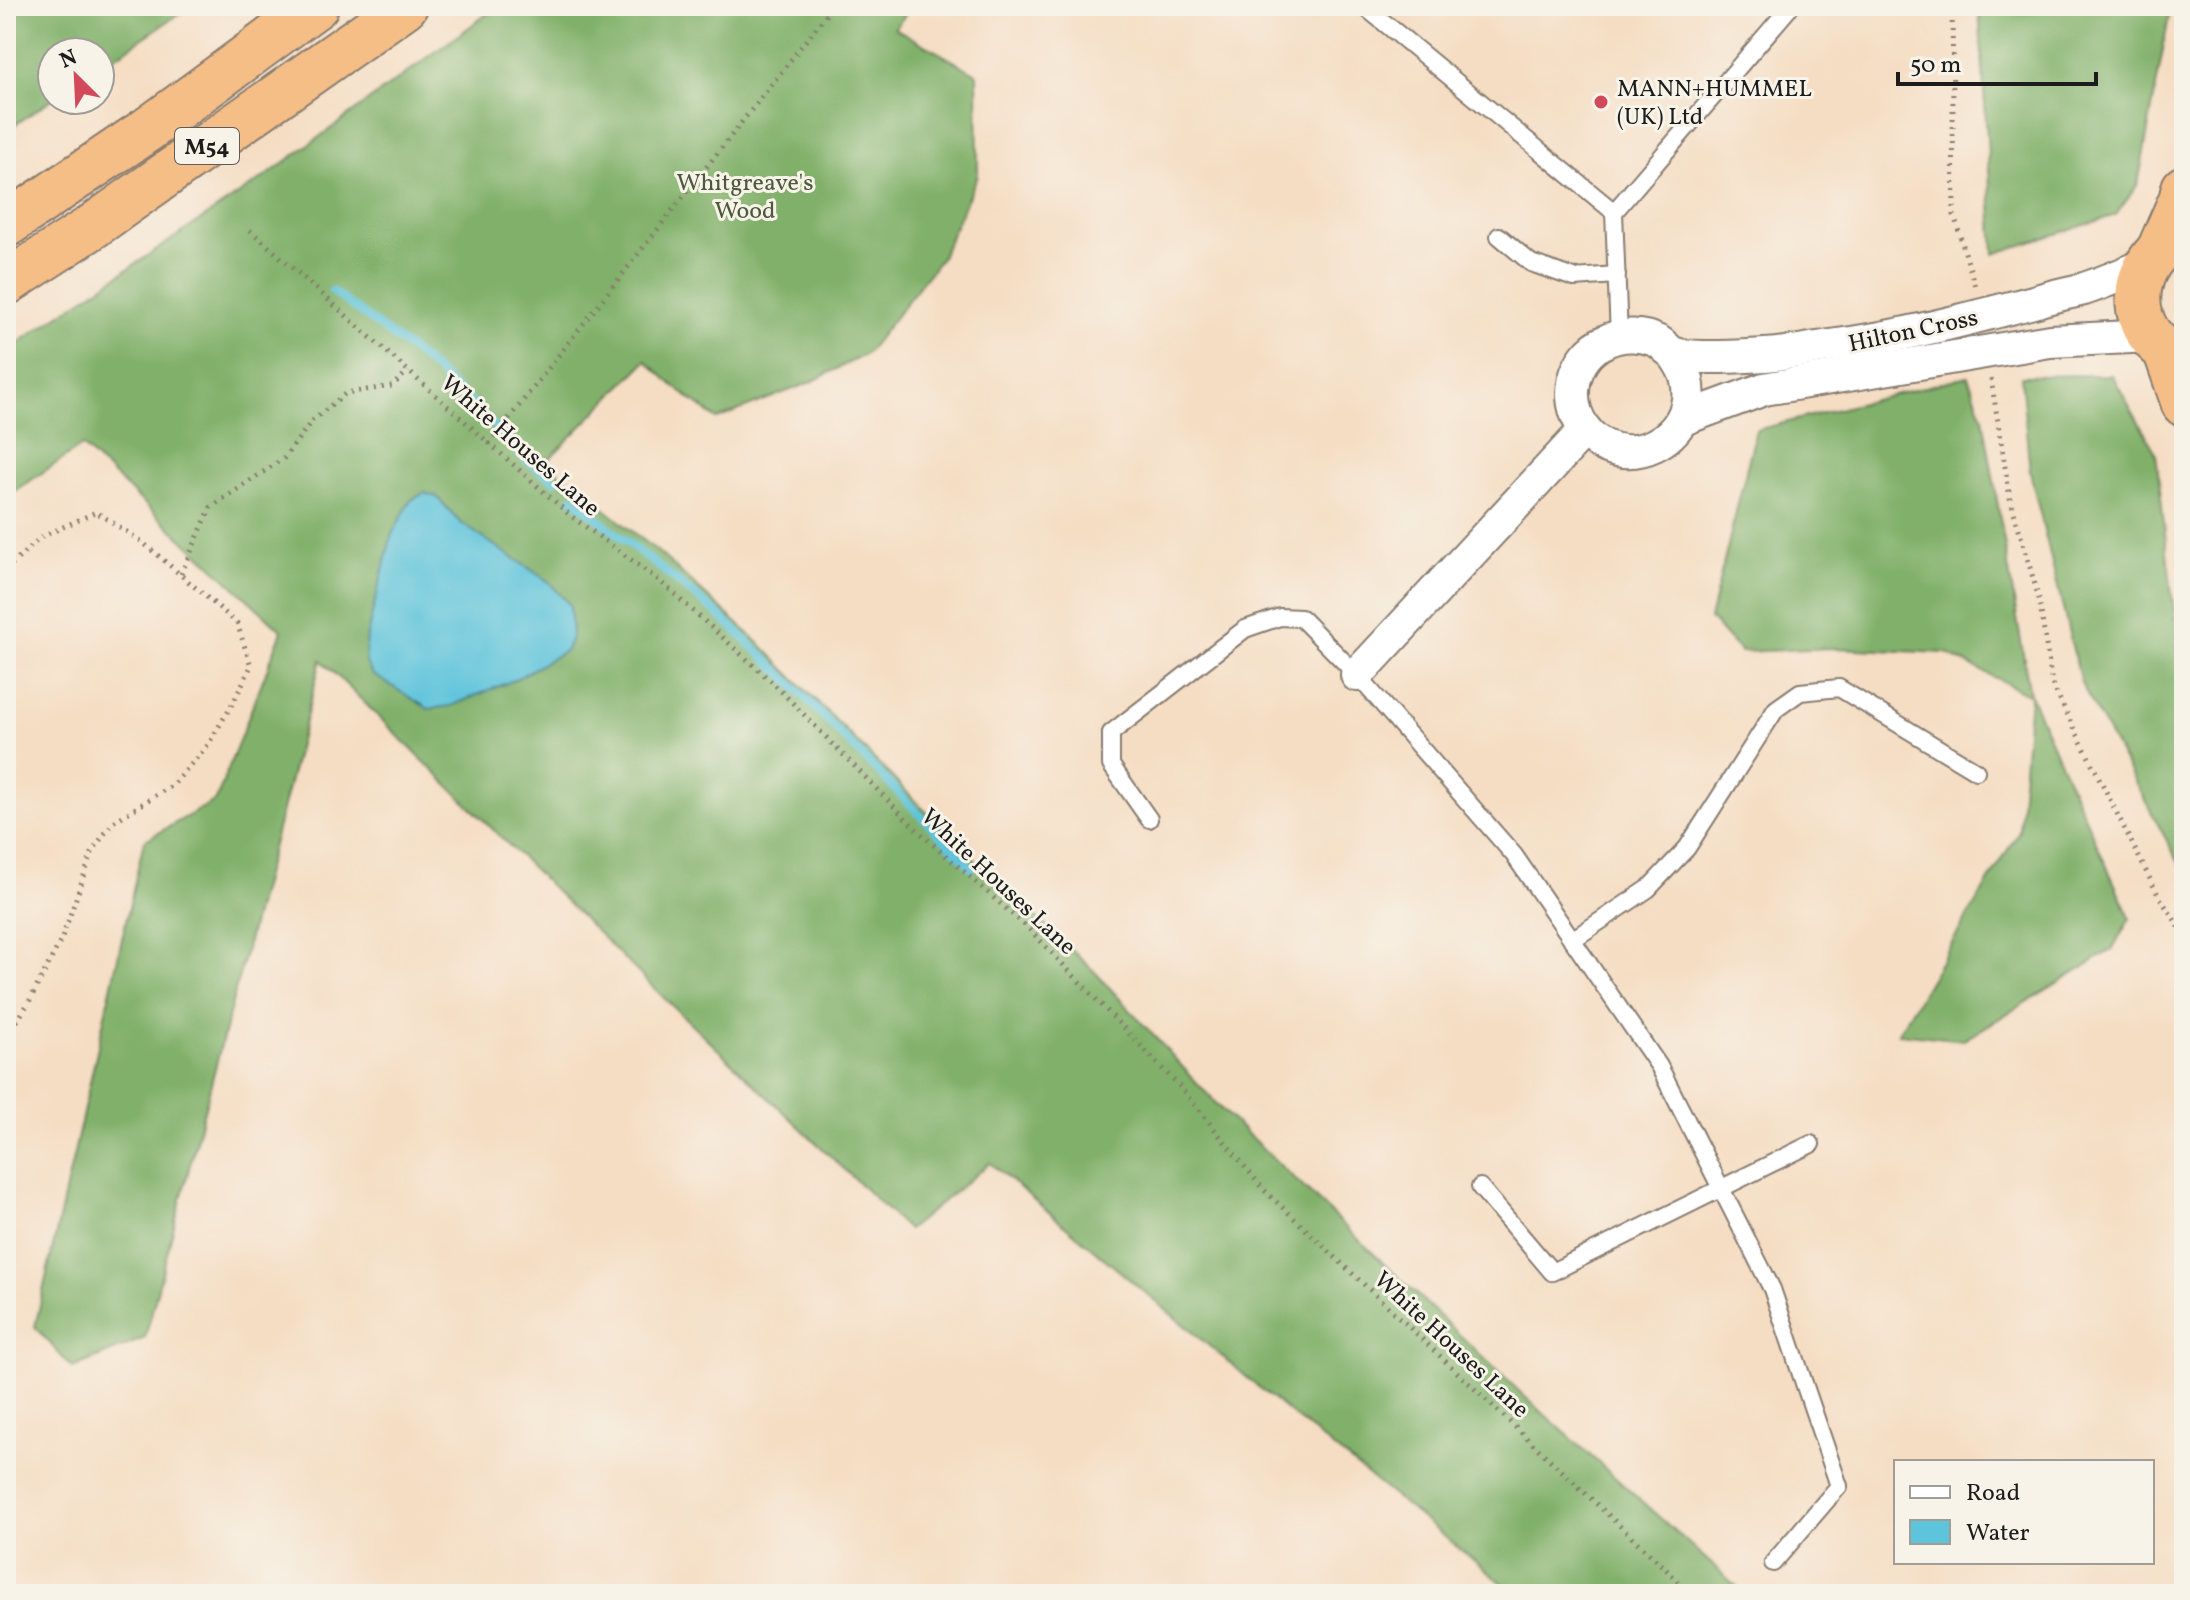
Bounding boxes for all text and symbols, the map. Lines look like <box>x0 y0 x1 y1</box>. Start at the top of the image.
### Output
north arrow <box>36 36 116 116</box>
scale bar <box>1898 36 2096 86</box>
text: N <box>55 43 83 77</box>
text: 50 m <box>1910 49 1962 83</box>
place label: MANN+HUMMEL (UK) Ltd <box>1617 73 1812 135</box>
marker: MANN+HUMMEL (UK) Ltd <box>1592 93 1610 111</box>
road number: M54 <box>175 128 239 164</box>
park label: Whitgreave's Wood <box>676 167 814 229</box>
street label: Hilton Cross <box>1846 302 1981 362</box>
street label: White Houses Lane <box>432 367 607 526</box>
street label: White Houses Lane <box>912 801 1083 964</box>
street label: White Houses Lane <box>1365 1264 1536 1427</box>
legend <box>1894 1460 2154 1564</box>
text: Road <box>1966 1477 2020 1511</box>
text: Water <box>1966 1517 2030 1551</box>

